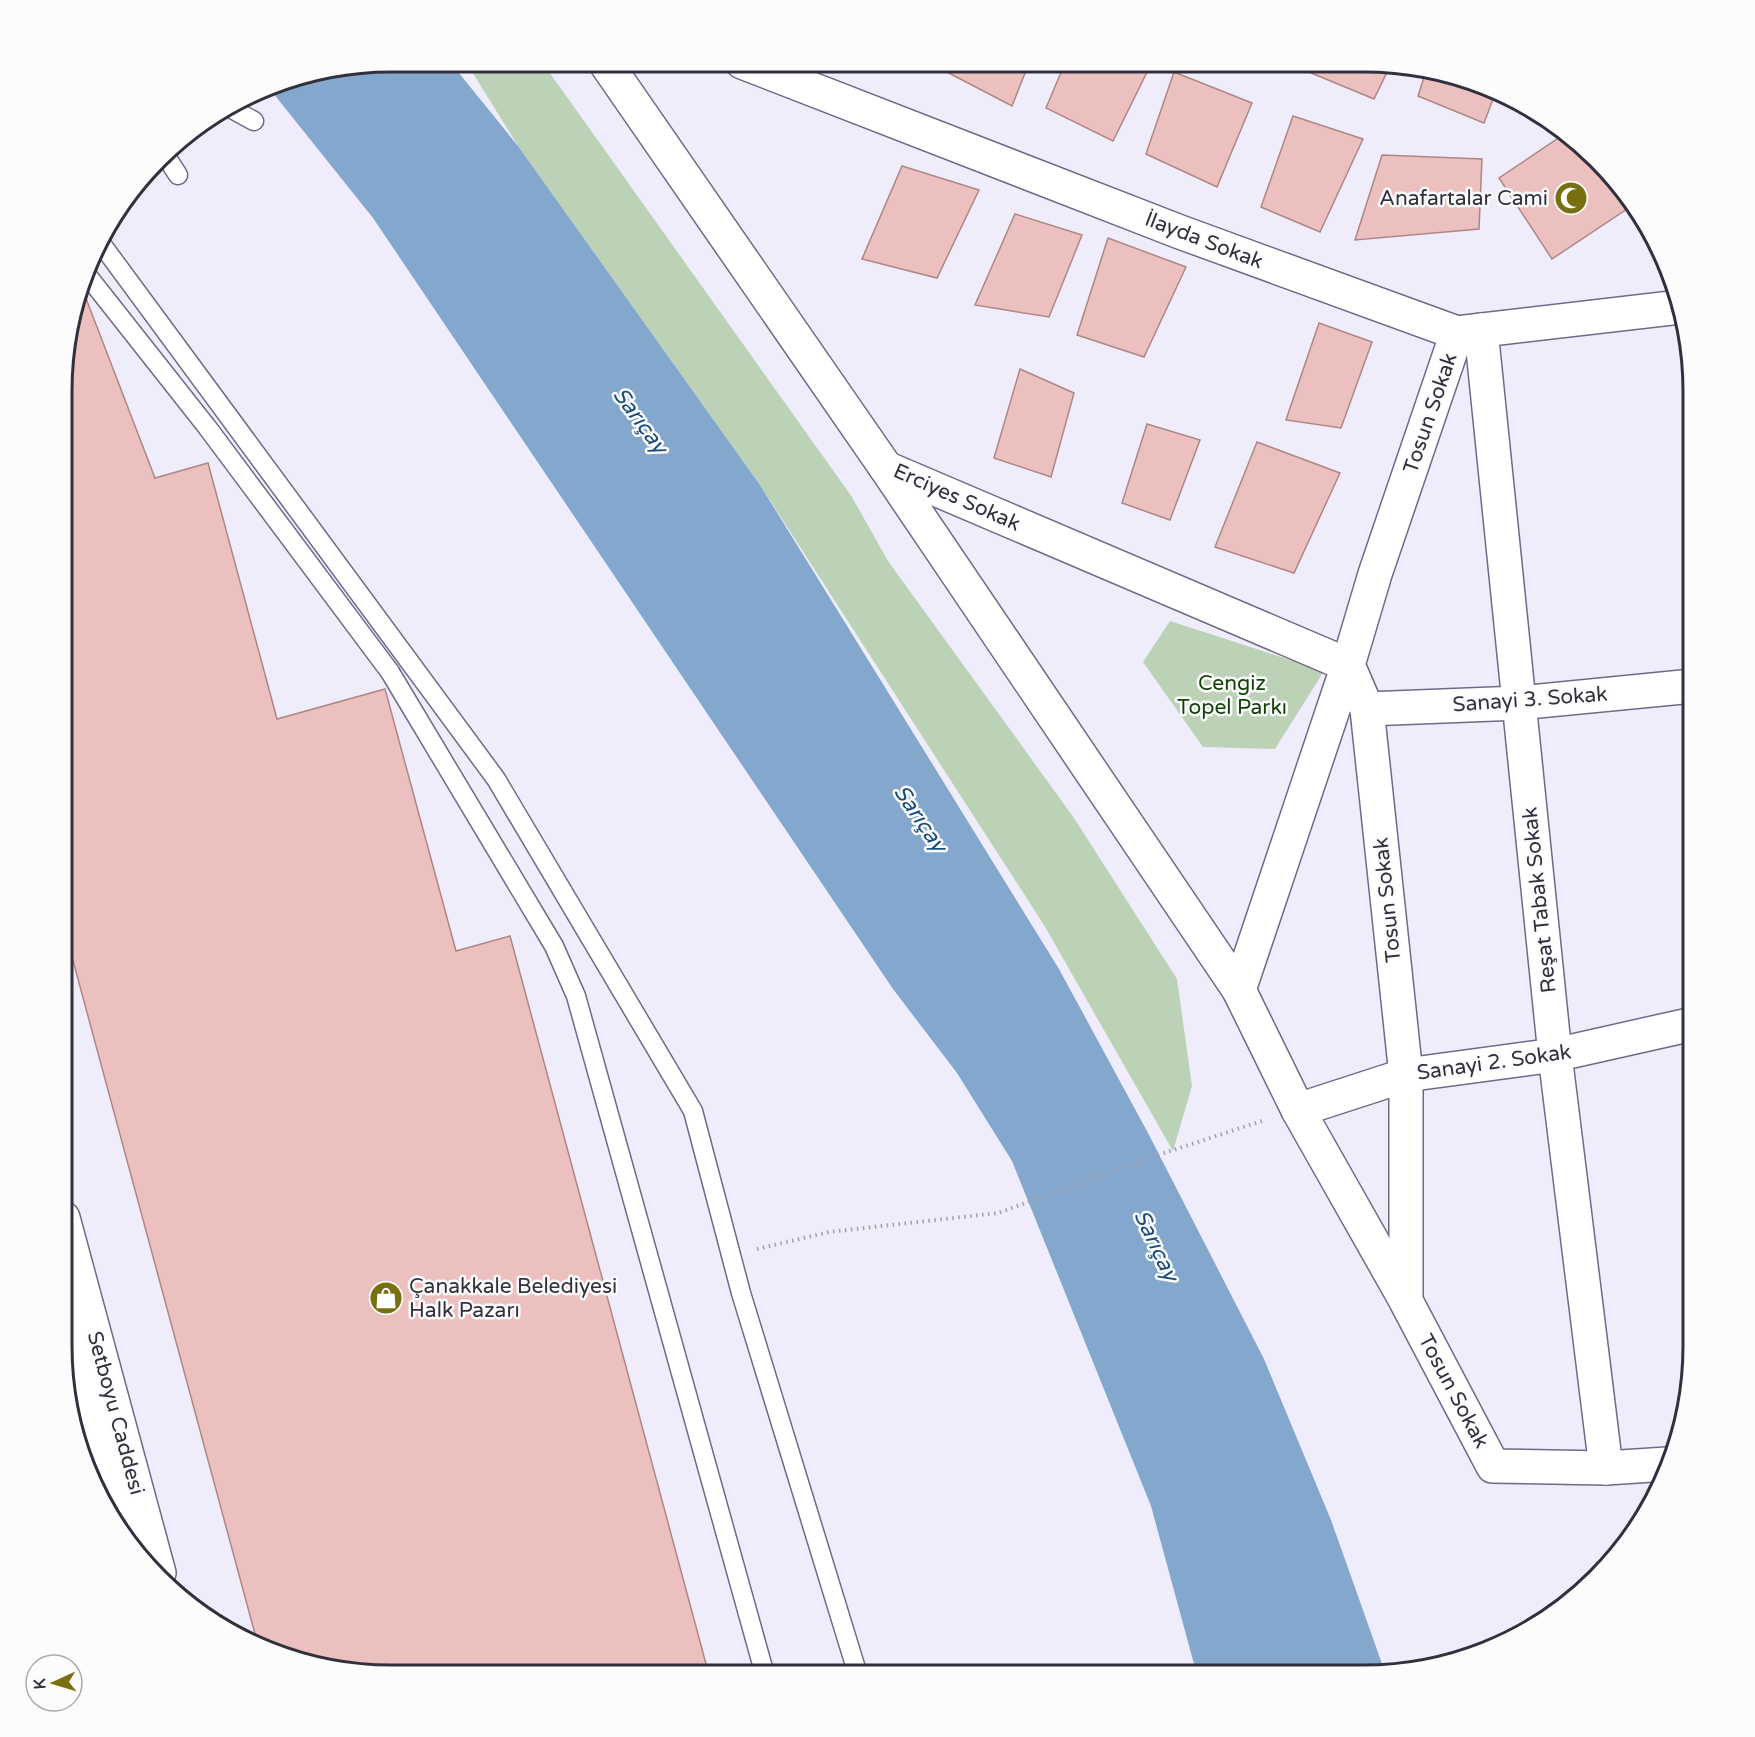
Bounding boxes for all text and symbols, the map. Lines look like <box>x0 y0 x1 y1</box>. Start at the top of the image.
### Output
mosque icon: Anafartalar Cami <box>1553 180 1589 216</box>
place label: Anafartalar Cami <box>1379 186 1548 211</box>
street label: İlayda Sokak <box>1141 206 1266 274</box>
street label: Tosun Sokak <box>1398 350 1463 477</box>
water label: Sarıçay <box>607 382 674 461</box>
street label: Erciyes Sokak <box>890 458 1024 537</box>
park label: Cengiz Topel Parkı <box>1177 671 1287 720</box>
street label: Sanayi 3. Sokak <box>1452 682 1608 717</box>
water label: Sarıçay <box>888 780 953 859</box>
street label: Reşat Tabak Sokak <box>1517 806 1562 994</box>
street label: Tosun Sokak <box>1369 836 1406 964</box>
street label: Sanayi 2. Sokak <box>1415 1039 1573 1086</box>
water label: Sarıçay <box>1128 1206 1185 1287</box>
place label: Çanakkale Belediyesi Halk Pazarı <box>409 1274 617 1323</box>
shop icon: Çanakkale Belediyesi Halk Pazarı <box>368 1280 404 1316</box>
street label: Setboyu Caddesi <box>82 1329 149 1498</box>
street label: Tosun Sokak <box>1413 1330 1494 1453</box>
north arrow <box>24 1653 84 1713</box>
text: K <box>30 1678 50 1690</box>

